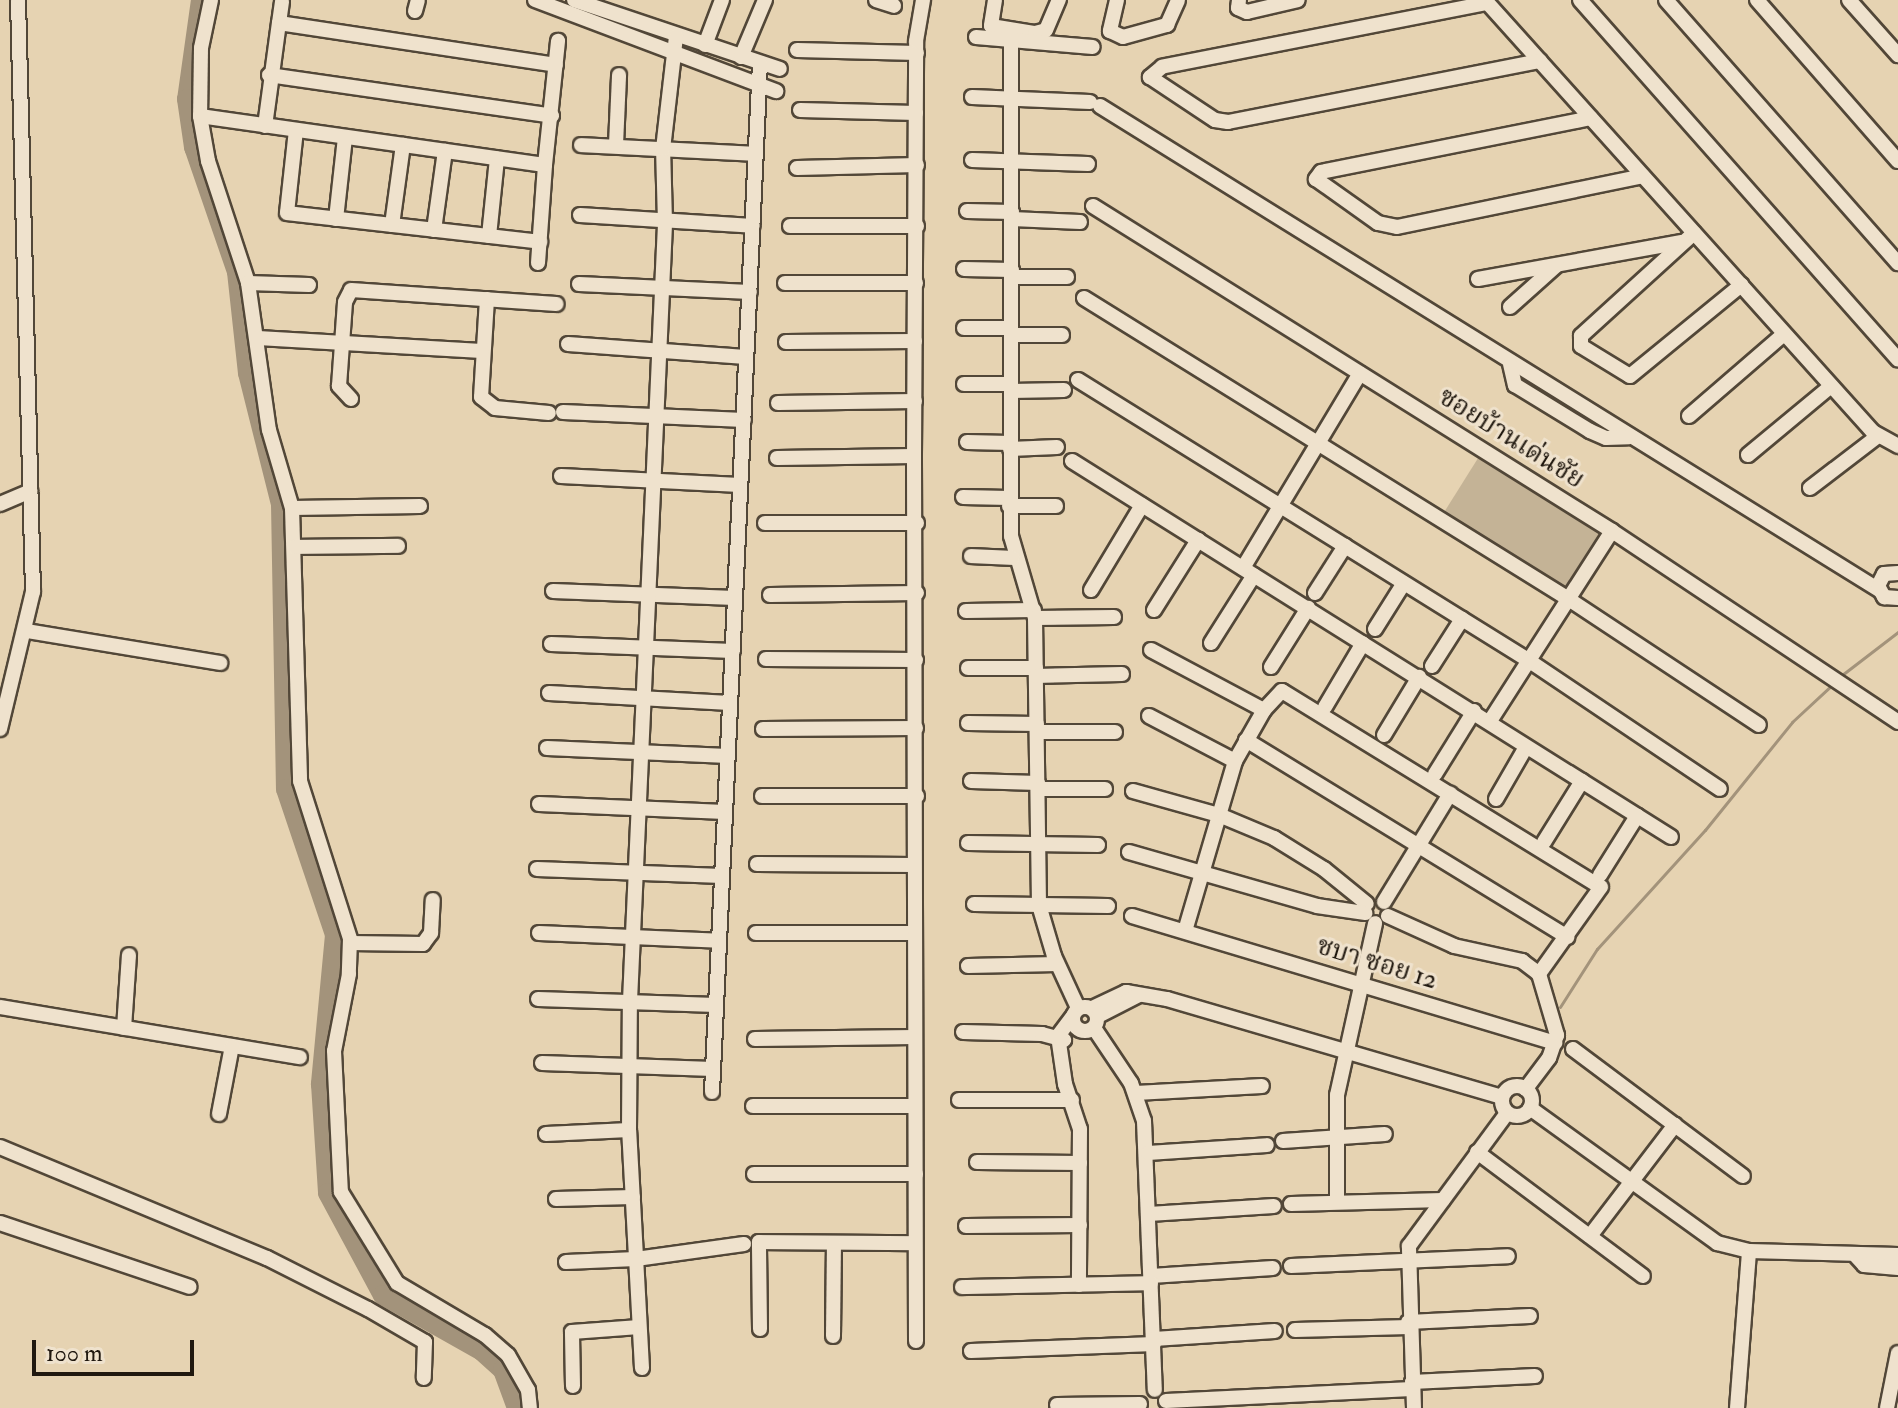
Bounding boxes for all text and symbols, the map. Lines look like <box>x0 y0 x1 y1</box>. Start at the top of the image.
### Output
street label: ซอยบ้านเด่นชัย <box>1432 382 1590 496</box>
street label: ชบา ซอย 12 <box>1313 931 1441 997</box>
scale bar <box>36 1324 198 1374</box>
text: 100 m <box>46 1338 103 1369</box>

